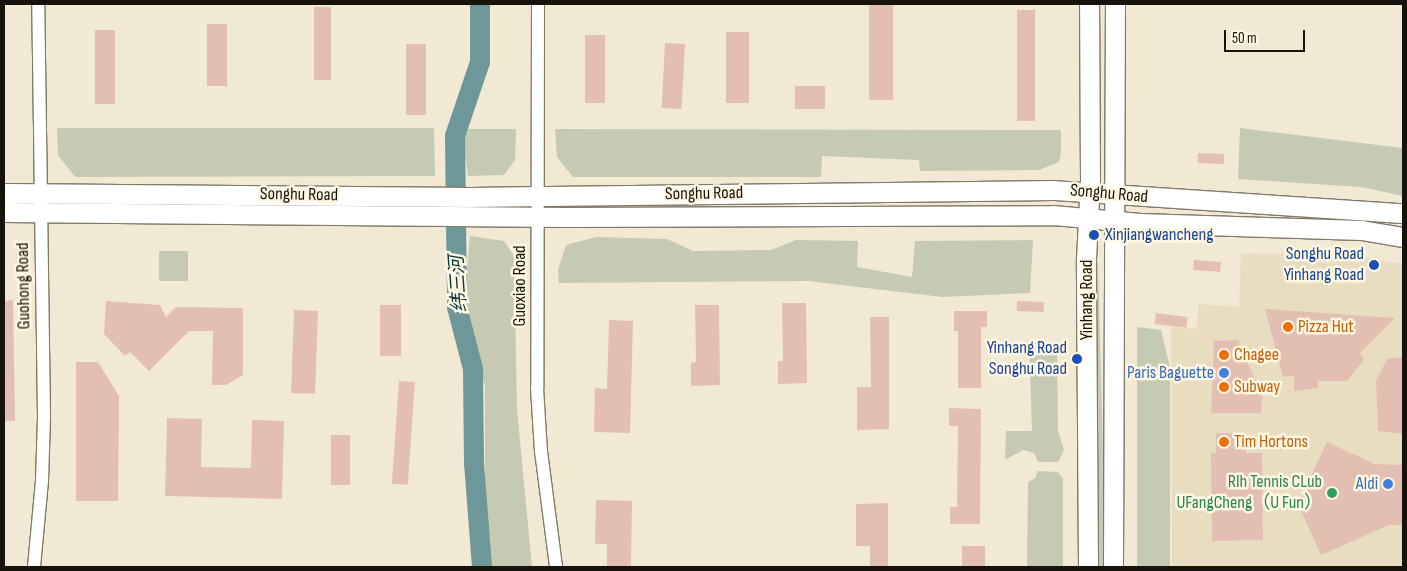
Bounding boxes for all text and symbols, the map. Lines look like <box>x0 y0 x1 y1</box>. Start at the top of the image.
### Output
scale bar <box>1227 20 1308 52</box>
text: 50 m <box>1232 29 1257 48</box>
street label: Songhu Road <box>1069 180 1149 208</box>
street label: Songhu Road <box>665 183 743 205</box>
street label: Songhu Road <box>260 184 338 206</box>
place label: Xinjiangwancheng <box>1105 224 1213 246</box>
marker: Xinjiangwancheng <box>1087 228 1101 242</box>
street label: Guohong Road <box>12 242 36 330</box>
place label: Songhu Road Yinhang Road <box>1284 244 1364 286</box>
street label: Guoxiao Road <box>509 245 531 327</box>
water label: 纬三河 <box>446 255 472 313</box>
marker: Songhu Road Yinhang Road <box>1368 259 1380 271</box>
street label: Yinhang Road <box>1076 260 1098 340</box>
place label: Pizza Hut <box>1298 316 1354 338</box>
marker: Pizza Hut <box>1282 321 1294 333</box>
place label: Yinhang Road Songhu Road <box>987 338 1067 380</box>
place label: Chagee <box>1234 344 1279 366</box>
marker: Chagee <box>1218 349 1230 361</box>
marker: Yinhang Road Songhu Road <box>1071 353 1083 365</box>
place label: Paris Baguette <box>1127 362 1214 384</box>
marker: Paris Baguette <box>1218 367 1230 379</box>
place label: Subway <box>1234 376 1280 398</box>
marker: Subway <box>1218 381 1230 393</box>
place label: Tim Hortons <box>1234 431 1308 453</box>
marker: Tim Hortons <box>1218 436 1230 448</box>
place label: RIh Tennis CLub UFangCheng（U Fun） <box>1176 472 1322 514</box>
place label: Aldi <box>1356 473 1378 495</box>
marker: Aldi <box>1382 478 1394 490</box>
marker: RIh Tennis CLub UFangCheng（U Fun） <box>1326 487 1338 499</box>

